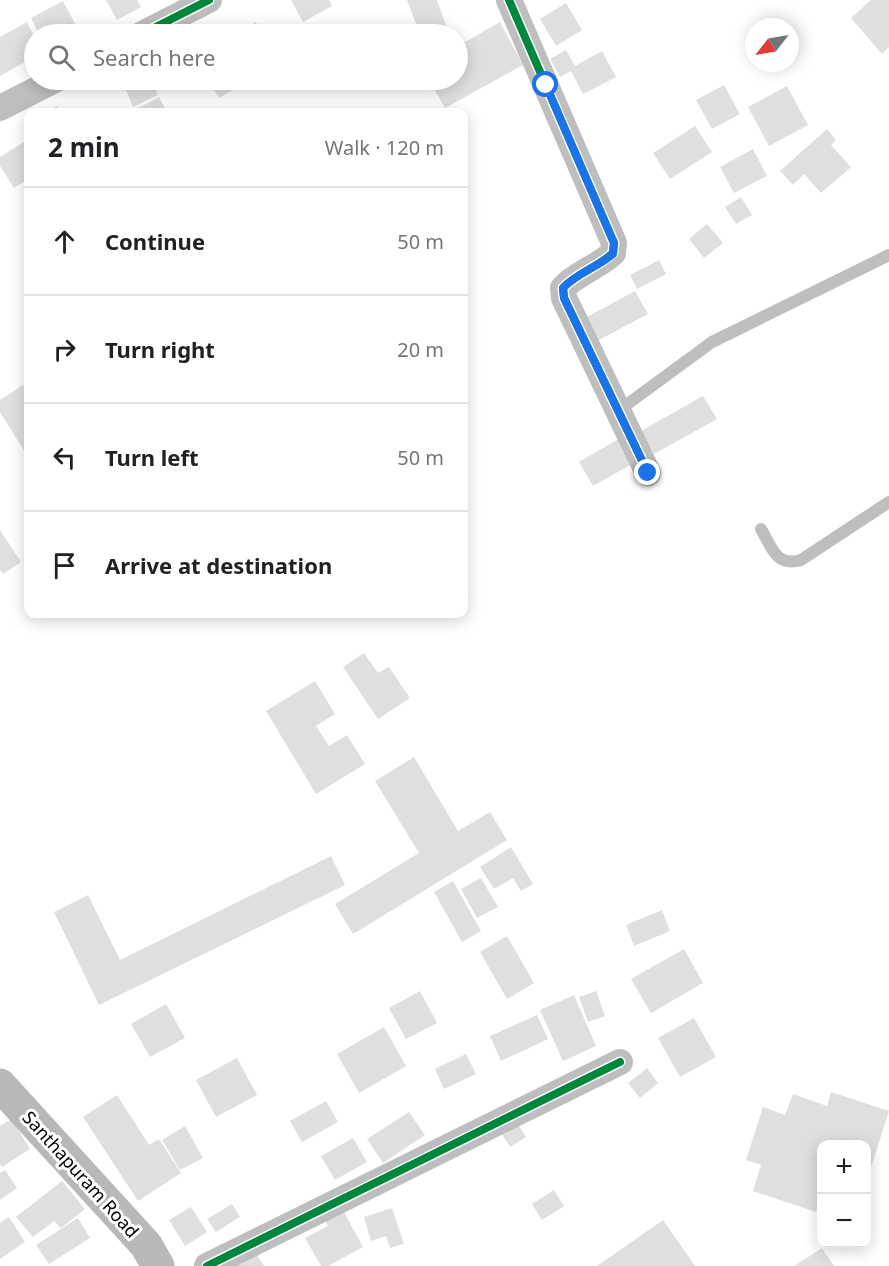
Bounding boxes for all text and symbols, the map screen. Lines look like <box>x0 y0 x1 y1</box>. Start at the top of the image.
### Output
north arrow <box>745 18 799 72</box>
search box <box>24 24 468 90</box>
icon: search <box>45 41 78 74</box>
text: Search here <box>93 42 215 72</box>
route start <box>532 71 558 97</box>
text: 2 min <box>48 129 120 165</box>
text: Walk · 120 m <box>325 134 444 161</box>
icon: ahead <box>48 225 81 258</box>
text: Continue <box>105 226 205 256</box>
text: 50 m <box>397 228 444 255</box>
icon: right <box>48 333 81 366</box>
text: Turn right <box>105 334 215 364</box>
text: 20 m <box>397 336 444 363</box>
icon: left <box>48 441 81 474</box>
text: Turn left <box>105 442 199 472</box>
text: 50 m <box>397 444 444 471</box>
route end <box>634 459 660 485</box>
icon: arrive <box>48 549 81 582</box>
text: Arrive at destination <box>105 550 332 580</box>
street label: Santhapuram Road <box>18 1105 144 1243</box>
map controls <box>817 1140 871 1248</box>
button: + <box>817 1140 871 1194</box>
button: − <box>817 1194 871 1248</box>

